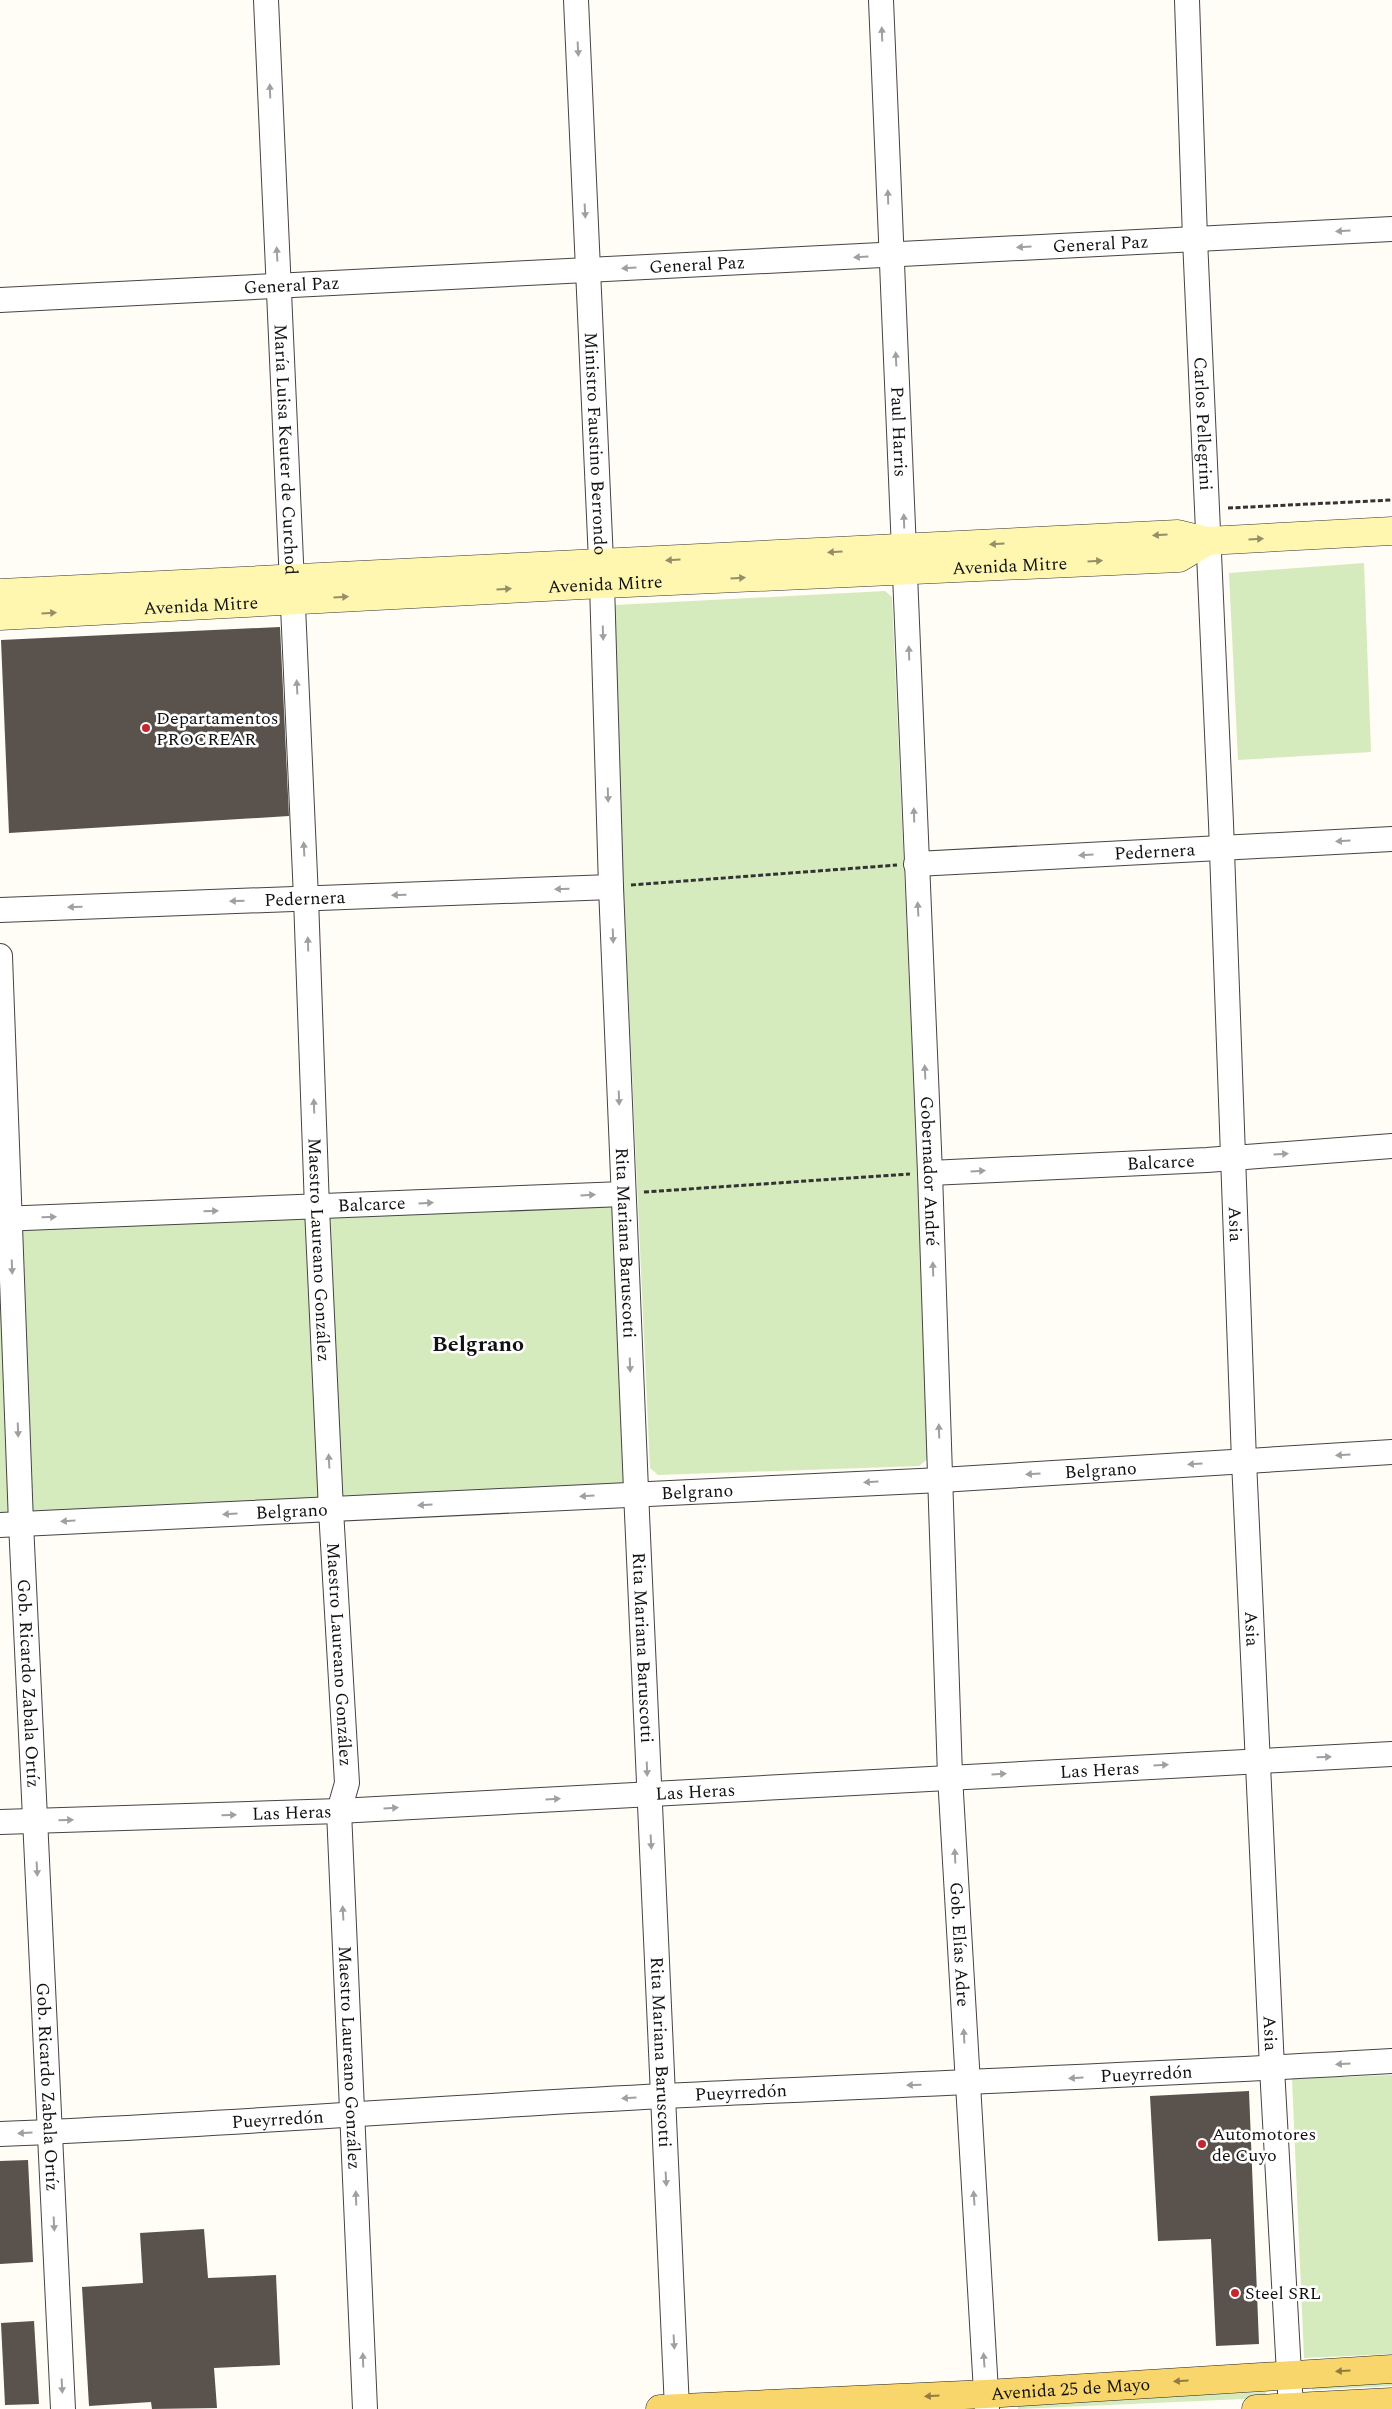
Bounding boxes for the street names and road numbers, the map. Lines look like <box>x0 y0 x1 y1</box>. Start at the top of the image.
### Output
street label: General Paz <box>1052 228 1149 260</box>
street label: General Paz <box>648 249 746 281</box>
street label: General Paz <box>243 270 340 302</box>
street label: María Luisa Keuter de Curchod <box>266 323 305 576</box>
street label: Ministro Faustino Berrondo <box>577 331 614 556</box>
street label: Carlos Pellegrini <box>1186 356 1219 491</box>
street label: Paul Harris <box>883 386 914 478</box>
street label: Avenida Mitre <box>952 550 1068 582</box>
street label: Avenida Mitre <box>547 568 663 601</box>
street label: Avenida Mitre <box>143 589 259 622</box>
street label: Pedernera <box>1113 836 1196 868</box>
street label: Pedernera <box>264 884 346 914</box>
street label: Gobernador André <box>913 1095 945 1247</box>
street label: Maestro Laureano González <box>301 1137 337 1363</box>
street label: Rita Mariana Baruscotti <box>608 1147 643 1339</box>
street label: Balcarce <box>1126 1148 1195 1178</box>
street label: Balcarce <box>337 1190 406 1219</box>
street label: Asia <box>1221 1206 1249 1242</box>
street label: Belgrano <box>1064 1455 1137 1486</box>
street label: Belgrano <box>661 1477 734 1507</box>
street label: Belgrano <box>255 1496 328 1527</box>
street label: Maestro Laureano González <box>319 1542 359 1767</box>
street label: Rita Mariana Baruscotti <box>625 1552 660 1744</box>
street label: Gob. Ricardo Zabala Ortíz <box>10 1578 47 1789</box>
street label: Asia <box>1237 1610 1266 1647</box>
street label: Las Heras <box>1059 1755 1140 1786</box>
street label: Las Heras <box>655 1777 736 1808</box>
street label: Las Heras <box>252 1798 332 1828</box>
street label: Gob. Elías Adre <box>942 1881 976 2008</box>
street label: Maestro Laureano González <box>331 1945 368 2170</box>
street label: Rita Mariana Baruscotti <box>643 1956 678 2148</box>
street label: Gob. Ricardo Zabala Ortíz <box>29 1982 66 2192</box>
street label: Asia <box>1256 2015 1284 2052</box>
street label: Pueyrredón <box>1100 2059 1193 2090</box>
street label: Pueyrredón <box>694 2077 788 2108</box>
street label: Pueyrredón <box>231 2103 325 2136</box>
street label: Avenida 25 de Mayo <box>990 2371 1151 2408</box>

